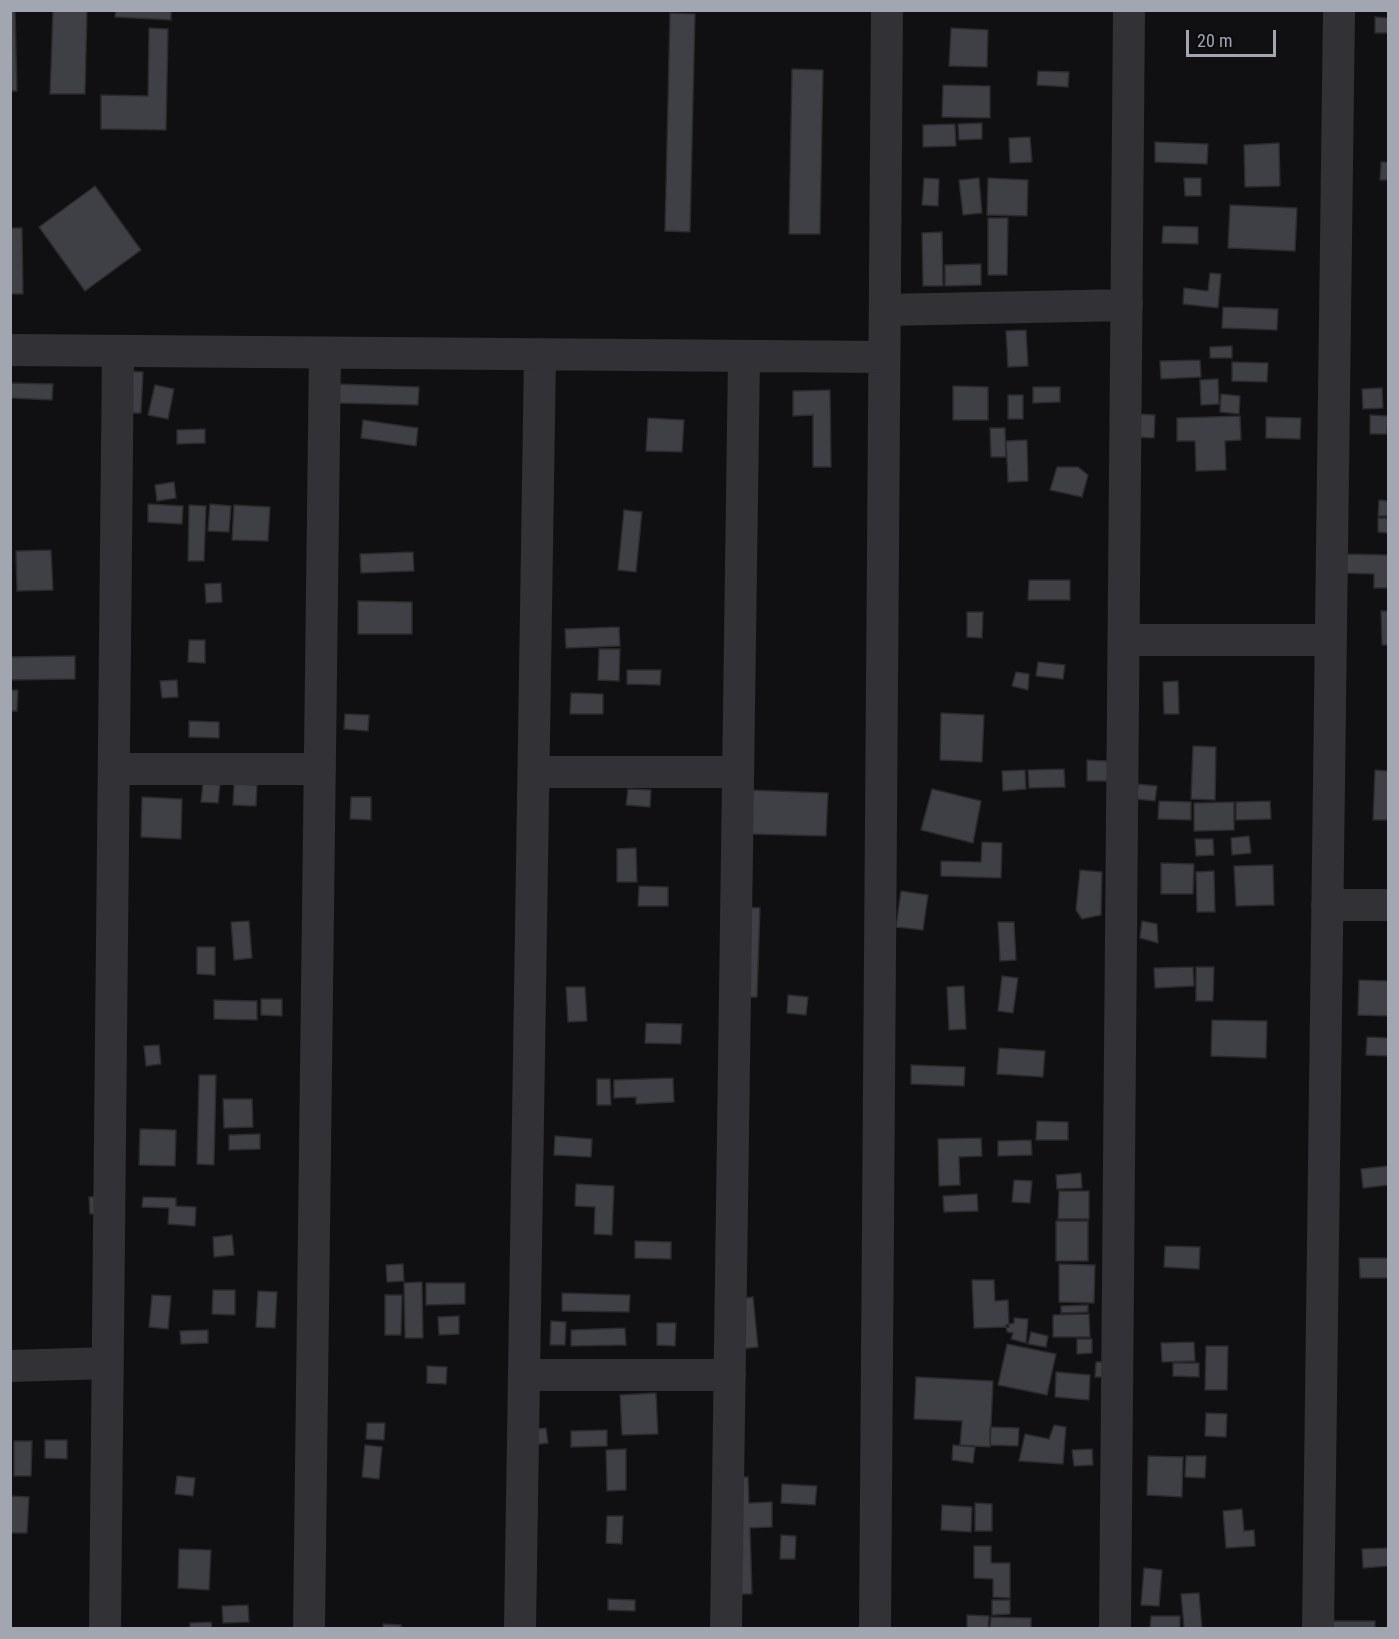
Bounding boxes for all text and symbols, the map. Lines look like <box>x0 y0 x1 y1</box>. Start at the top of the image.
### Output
scale bar <box>1189 18 1279 56</box>
text: 20 m <box>1197 30 1232 51</box>

